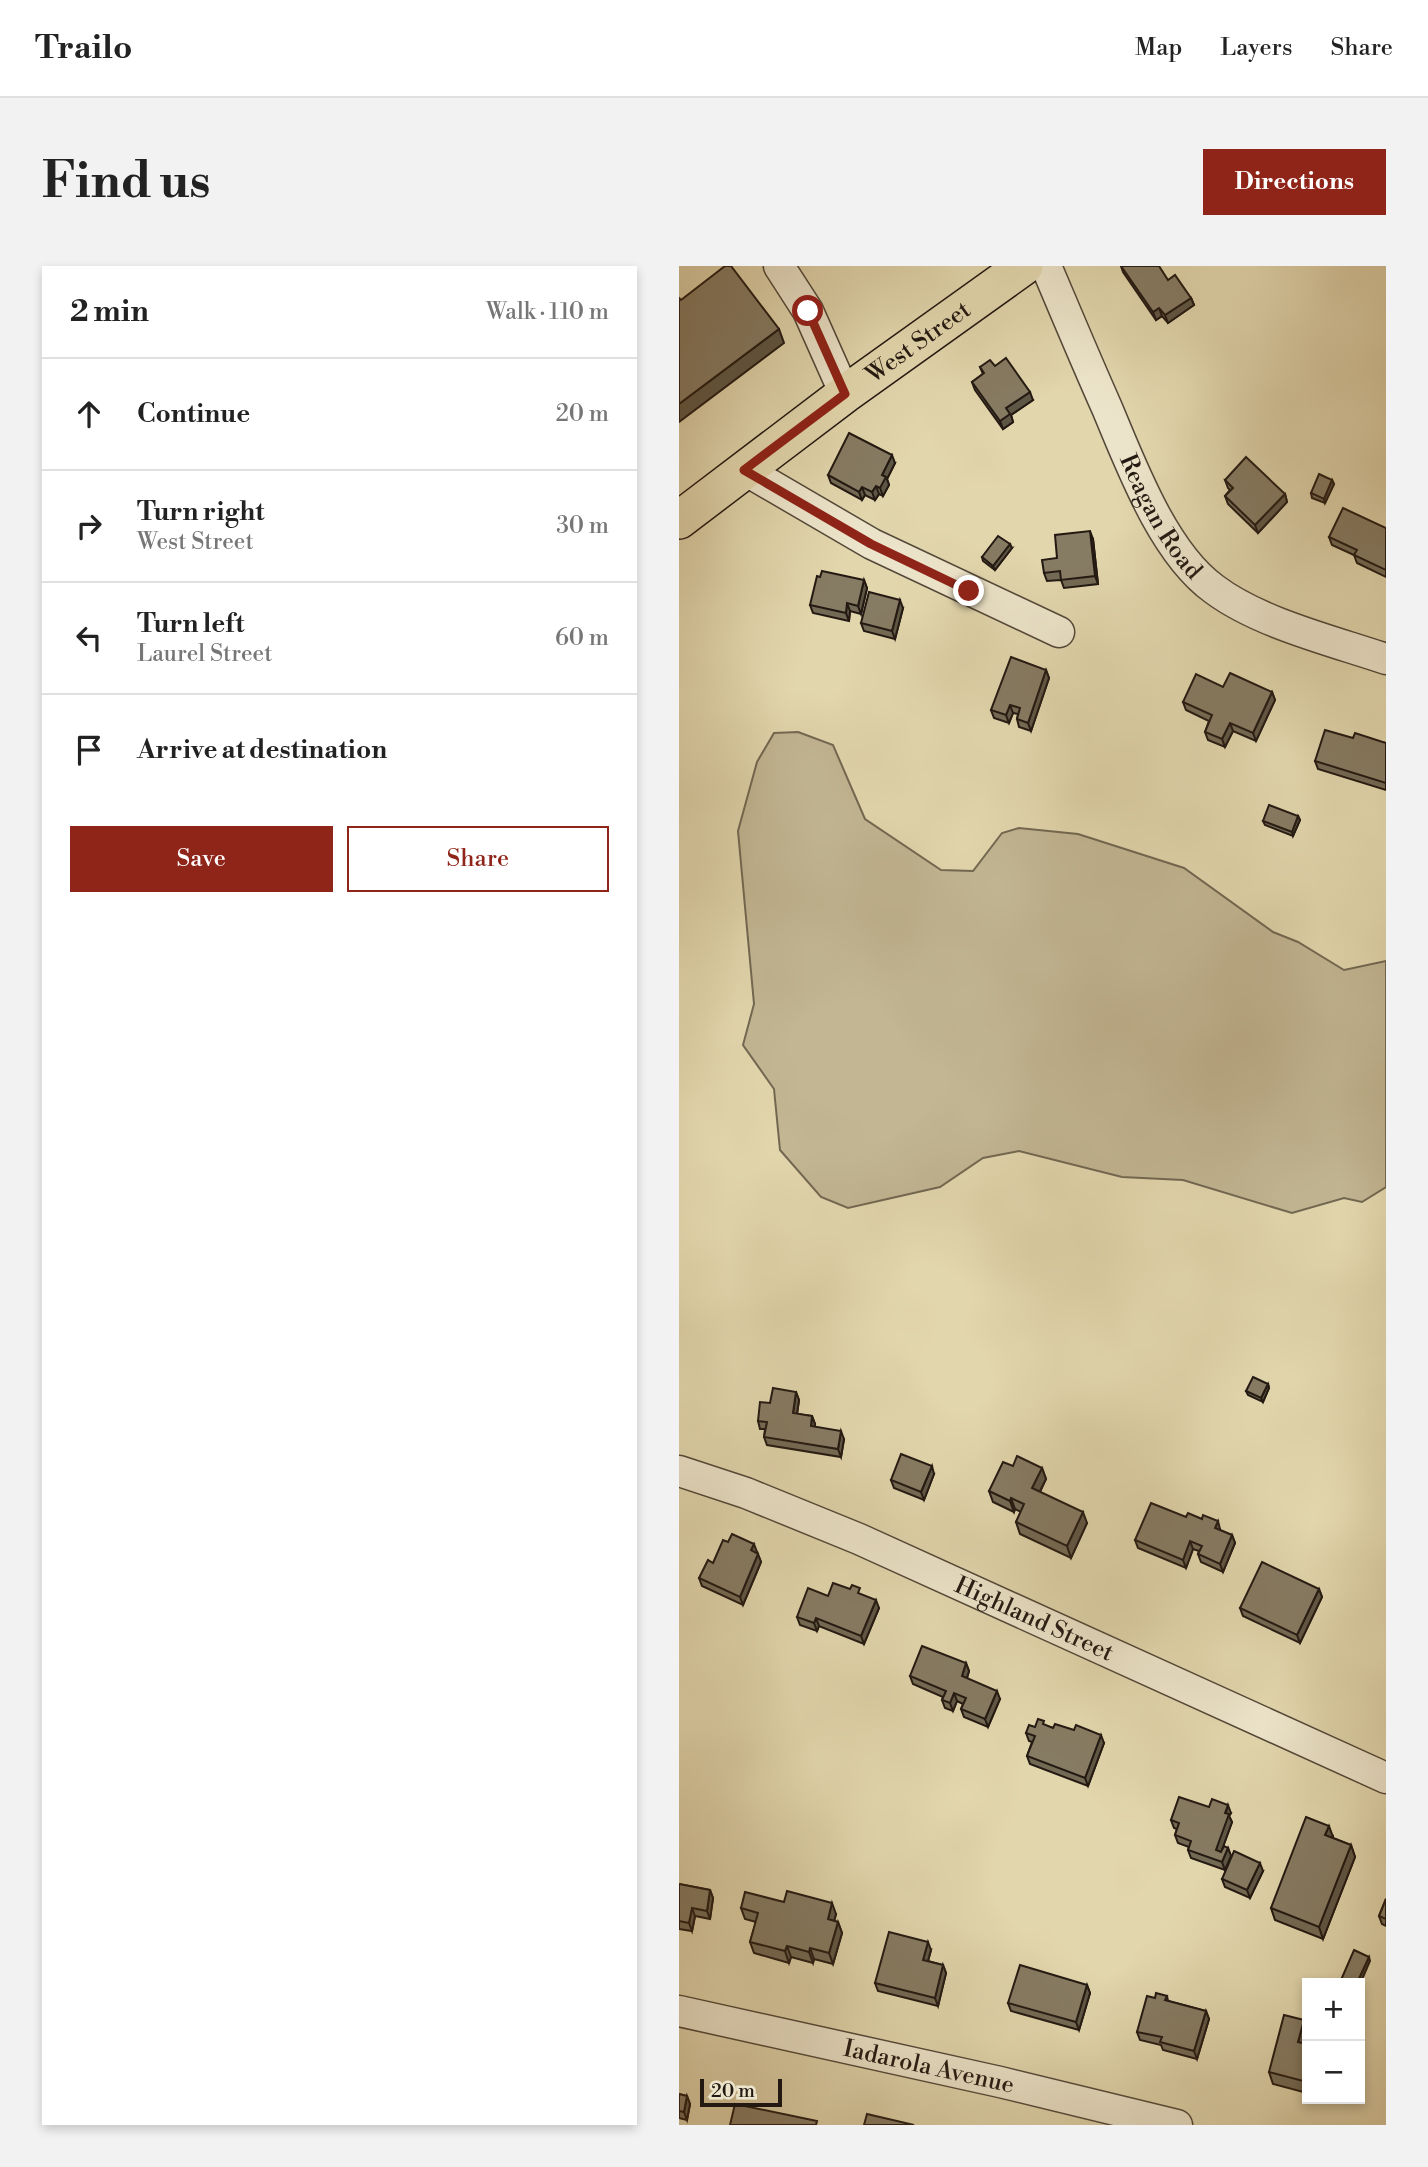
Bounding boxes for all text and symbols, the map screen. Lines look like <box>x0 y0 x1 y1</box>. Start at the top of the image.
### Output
text: Trailo <box>35 28 132 69</box>
text: Map <box>1135 33 1182 63</box>
text: Layers <box>1220 33 1292 63</box>
text: Share <box>1330 33 1393 63</box>
button: Directions <box>1203 149 1386 215</box>
text: Find us <box>42 152 211 213</box>
text: 2 min <box>70 293 149 331</box>
route start <box>792 295 823 326</box>
street label: West Street <box>859 295 977 391</box>
text: Walk · 110 m <box>486 298 609 326</box>
icon: ahead <box>70 395 108 433</box>
text: Continue <box>137 398 250 430</box>
text: 20 m <box>556 400 609 428</box>
street label: Reagan Road <box>1112 450 1208 587</box>
text: Turn right <box>137 496 265 528</box>
icon: right <box>70 507 108 545</box>
text: 30 m <box>556 512 609 540</box>
text: West Street <box>137 528 254 556</box>
route end <box>953 575 984 606</box>
text: Turn left <box>137 608 245 640</box>
icon: left <box>70 619 108 657</box>
text: 60 m <box>555 624 609 652</box>
text: Laurel Street <box>137 640 272 668</box>
icon: arrive <box>70 731 108 769</box>
text: Arrive at destination <box>137 734 387 766</box>
button: Save <box>70 826 333 892</box>
button: Share <box>347 826 609 892</box>
street label: Highland Street <box>950 1570 1119 1669</box>
map controls <box>1302 1978 1365 2104</box>
button: + <box>1302 1978 1365 2041</box>
street label: Iadarola Avenue <box>841 2034 1017 2101</box>
button: − <box>1302 2041 1365 2104</box>
scale bar <box>700 2076 782 2108</box>
text: 20 m <box>711 2079 755 2103</box>

